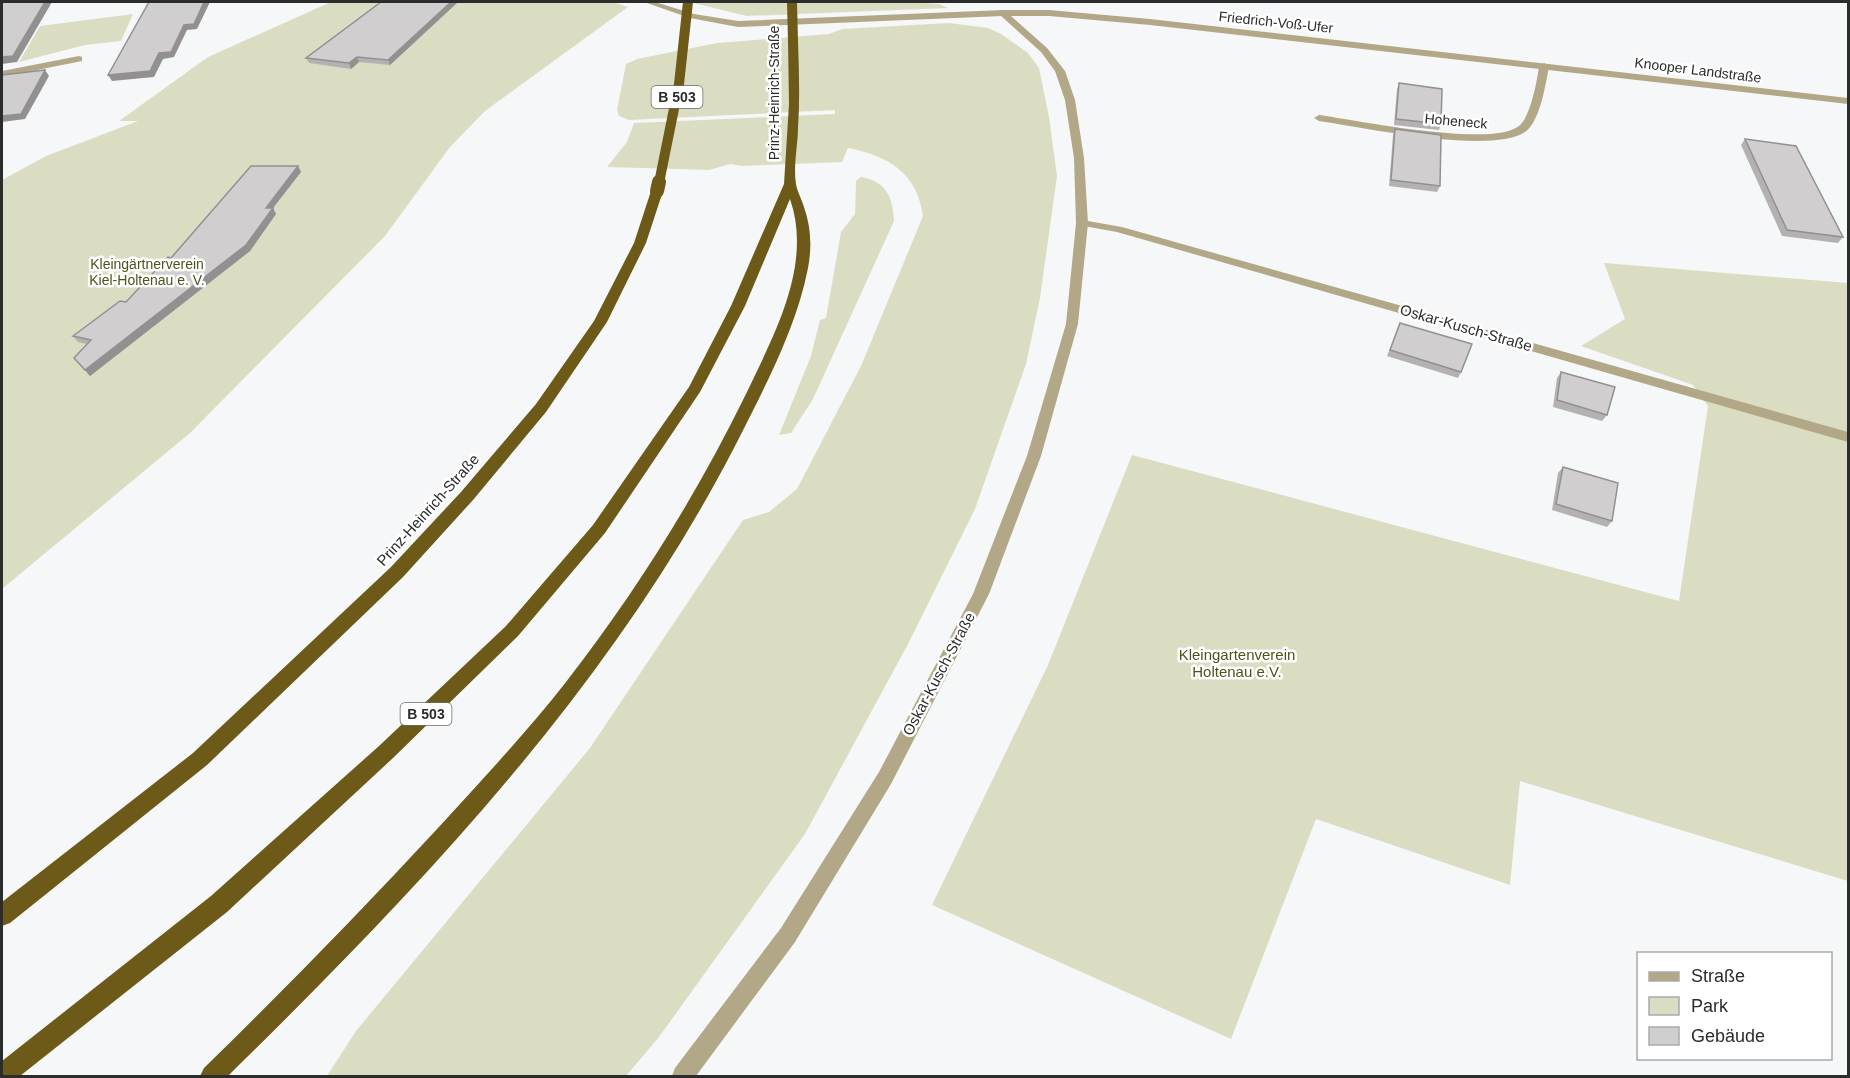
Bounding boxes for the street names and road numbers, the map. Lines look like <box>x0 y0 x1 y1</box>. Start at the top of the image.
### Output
street label: Friedrich-Voß-Ufer <box>1218 8 1334 36</box>
street label: Prinz-Heinrich-Straße <box>766 25 782 160</box>
street label: Knooper Landstraße <box>1634 54 1763 86</box>
road number: B 503 <box>652 86 702 108</box>
street label: Hoheneck <box>1424 110 1489 132</box>
street label: Oskar-Kusch-Straße <box>1398 301 1534 355</box>
street label: Prinz-Heinrich-Straße <box>373 450 482 569</box>
street label: Oskar-Kusch-Straße <box>899 609 978 738</box>
road number: B 503 <box>400 703 452 725</box>

